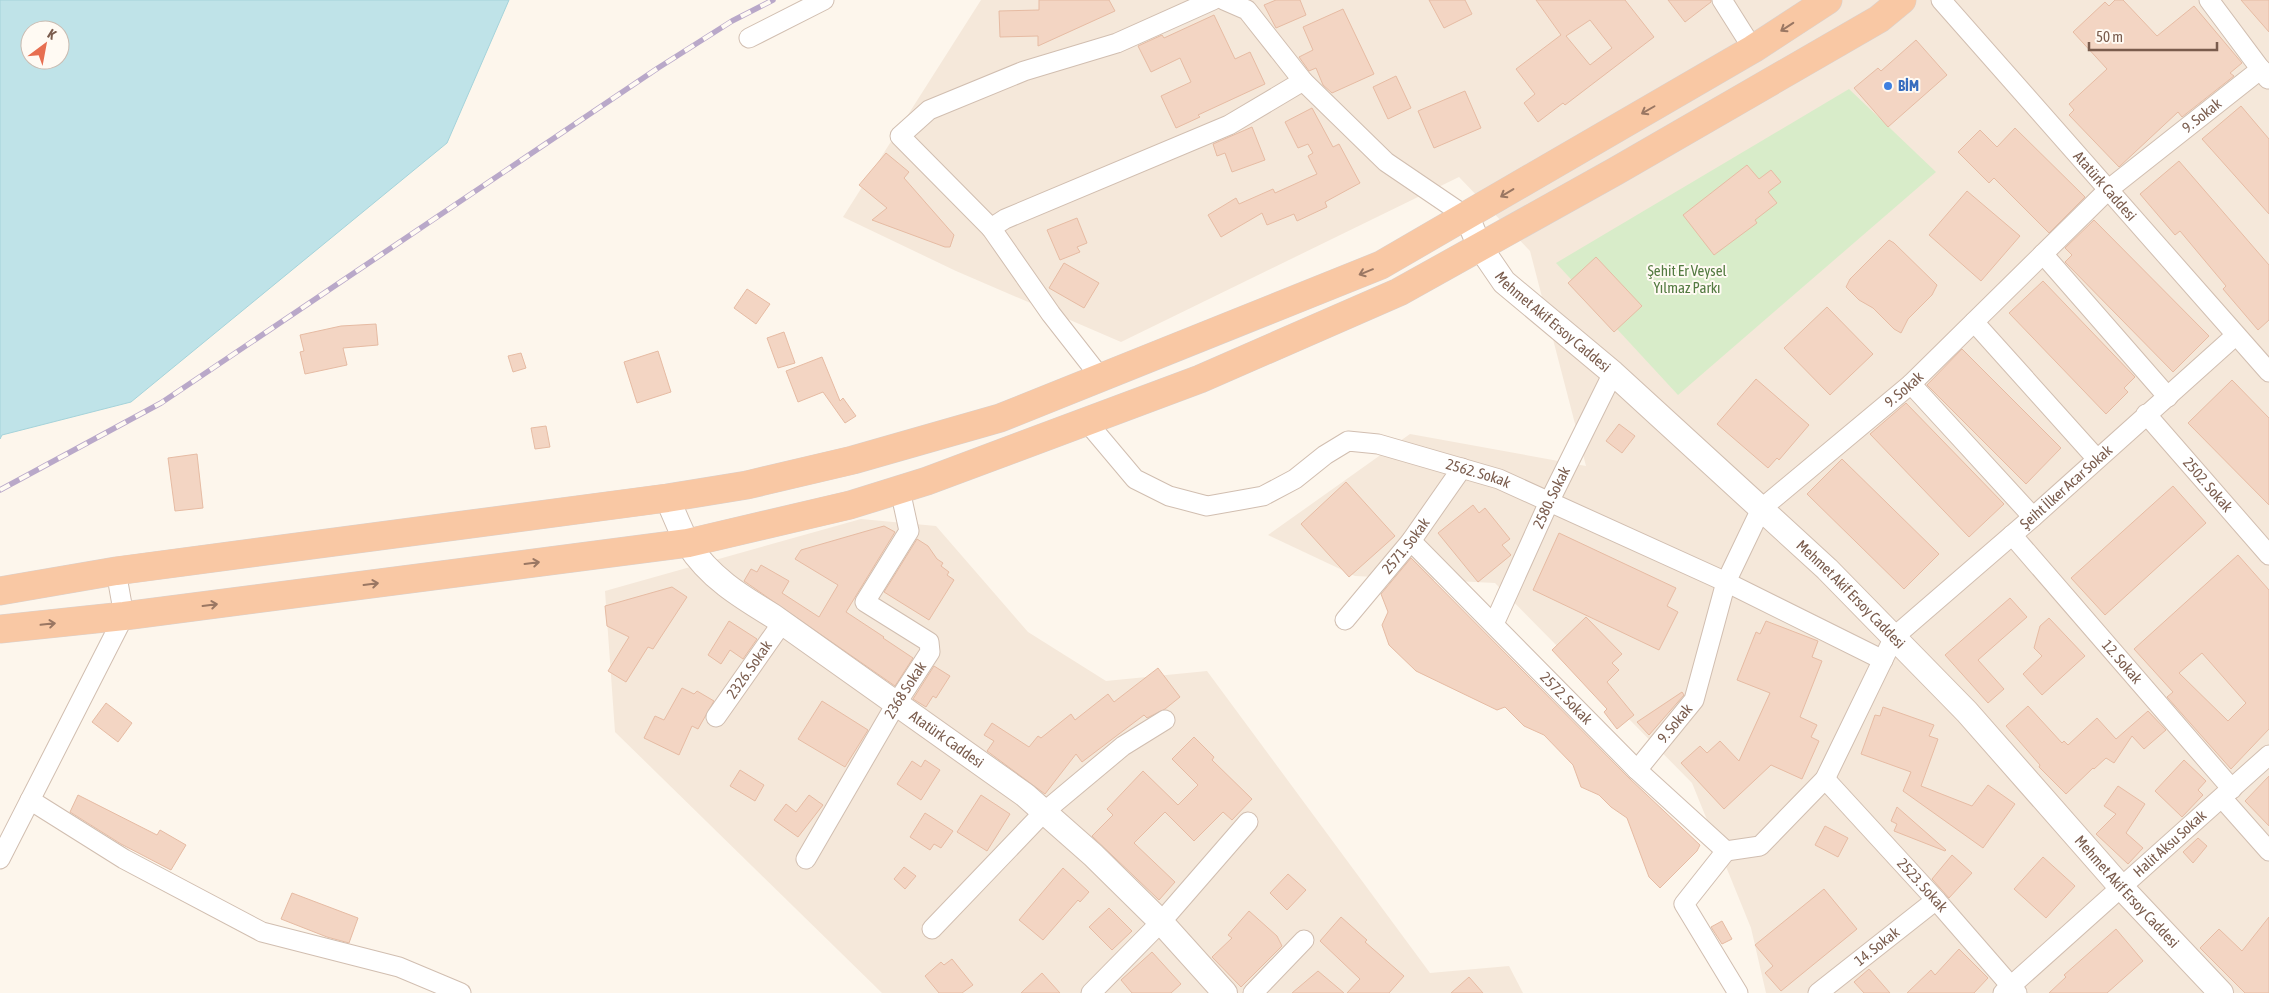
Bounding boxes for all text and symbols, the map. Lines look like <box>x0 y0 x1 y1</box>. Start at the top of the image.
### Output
north arrow <box>20 20 70 70</box>
scale bar <box>2089 20 2216 52</box>
one-way arrow <box>1780 22 1794 32</box>
text: K <box>45 25 59 43</box>
text: 50 m <box>2096 28 2123 45</box>
place label: BİM <box>1898 77 1919 94</box>
marker: BİM <box>1882 80 1894 92</box>
street label: 9. Sokak <box>2179 94 2225 136</box>
one-way arrow <box>1641 106 1655 116</box>
street label: Atatürk Caddesi <box>2070 148 2140 224</box>
one-way arrow <box>1501 188 1515 198</box>
park label: Şehit Er Veysel Yılmaz Parkı <box>1648 262 1726 296</box>
one-way arrow <box>1358 268 1373 277</box>
street label: Mehmet Akif Ersoy Caddesi <box>1492 268 1614 375</box>
street label: 9. Sokak <box>1881 368 1927 410</box>
street label: Şeiht İlker Acar Sokak <box>2016 441 2116 532</box>
street label: 2502. Sokak <box>2180 454 2237 515</box>
street label: 2562. Sokak <box>1444 455 1514 491</box>
street label: 2580. Sokak <box>1529 463 1573 531</box>
street label: 2571. Sokak <box>1378 514 1433 577</box>
street label: Mehmet Akif Ersoy Caddesi <box>1793 536 1909 652</box>
one-way arrow <box>524 558 540 568</box>
one-way arrow <box>363 579 379 589</box>
one-way arrow <box>202 600 218 610</box>
one-way arrow <box>40 619 56 629</box>
street label: 12. Sokak <box>2099 636 2146 687</box>
street label: 2326. Sokak <box>723 637 775 701</box>
street label: 2368 Sokak <box>881 658 930 721</box>
street label: 2572. Sokak <box>1537 668 1596 728</box>
street label: 9. Sokak <box>1654 700 1696 746</box>
street label: Atatürk Caddesi <box>907 707 987 771</box>
street label: Halit Aksu Sokak <box>2130 806 2210 880</box>
street label: Mehmet Akif Ersoy Caddesi <box>2072 832 2183 951</box>
street label: 2523. Sokak <box>1894 855 1952 915</box>
street label: 14. Sokak <box>1851 923 1903 969</box>

